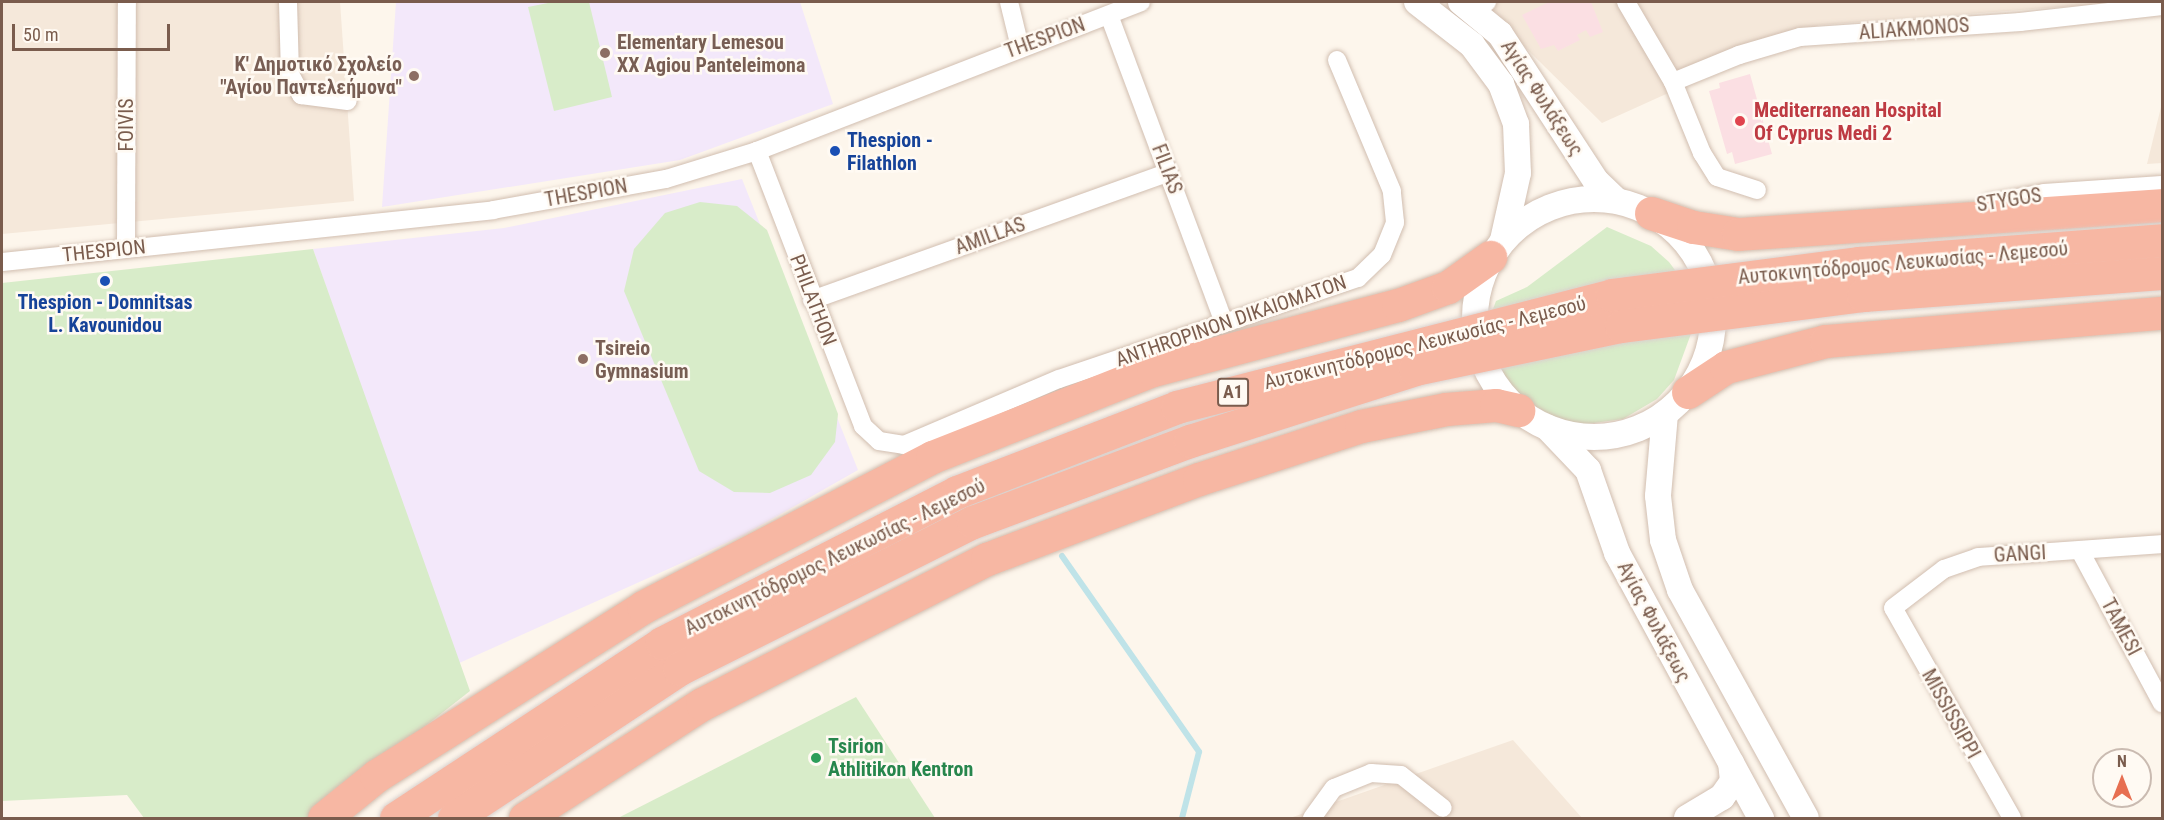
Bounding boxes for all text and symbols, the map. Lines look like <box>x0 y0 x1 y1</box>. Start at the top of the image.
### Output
scale bar <box>15 12 172 50</box>
street label: THESPION <box>1002 12 1088 64</box>
street label: ALIAKMONOS <box>1858 13 1970 45</box>
text: 50 m <box>23 24 58 45</box>
place label: Elementary Lemesou XX Agiou Panteleimona <box>617 30 805 77</box>
street label: Αγίας Φυλάξεως <box>1496 36 1588 160</box>
marker: Elementary Lemesou XX Agiou Panteleimona <box>598 46 612 60</box>
place label: Κ' Δημοτικό Σχολείο "Αγίου Παντελεήμονα" <box>220 52 402 99</box>
marker: Κ' Δημοτικό Σχολείο "Αγίου Παντελεήμονα" <box>407 69 421 83</box>
street label: FOIVIS <box>114 98 138 152</box>
place label: Mediterranean Hospital Of Cyprus Medi 2 <box>1754 98 1942 145</box>
marker: Mediterranean Hospital Of Cyprus Medi 2 <box>1731 112 1749 130</box>
place label: Thespion - Filathlon <box>847 128 933 175</box>
street label: FILIAS <box>1147 141 1187 197</box>
marker: Thespion - Filathlon <box>828 144 842 158</box>
street label: THESPION <box>543 174 629 212</box>
street label: STYGOS <box>1975 183 2043 217</box>
street label: AMILLAS <box>952 212 1028 260</box>
street label: THESPION <box>61 235 147 267</box>
street label: Αυτοκινητόδρομος Λευκωσίας - Λεμεσού <box>1737 237 2069 289</box>
street label: PHILATHON <box>785 251 841 349</box>
street label: ANTHROPINON DIKAIOMATON <box>1112 270 1350 372</box>
marker: Thespion - Domnitsas L. Kavounidou <box>98 274 112 288</box>
place label: Thespion - Domnitsas L. Kavounidou <box>17 290 193 337</box>
street label: Αυτοκινητόδρομος Λευκωσίας - Λεμεσού <box>1261 291 1589 395</box>
place label: Tsireio Gymnasium <box>595 336 689 383</box>
marker: Tsireio Gymnasium <box>576 352 590 366</box>
road number: A1 <box>1216 377 1250 407</box>
street label: Αυτοκινητόδρομος Λευκωσίας - Λεμεσού <box>681 474 989 640</box>
street label: GANGI <box>1993 541 2047 567</box>
street label: Αγίας Φυλάξεως <box>1612 558 1696 686</box>
street label: TAMESI <box>2096 594 2146 660</box>
street label: MISSISSIPPI <box>1917 665 1985 763</box>
place label: Tsirion Athlitikon Kentron <box>828 734 973 781</box>
north arrow <box>2092 748 2152 808</box>
marker: Tsirion Athlitikon Kentron <box>809 751 823 765</box>
text: N <box>2117 752 2127 771</box>

